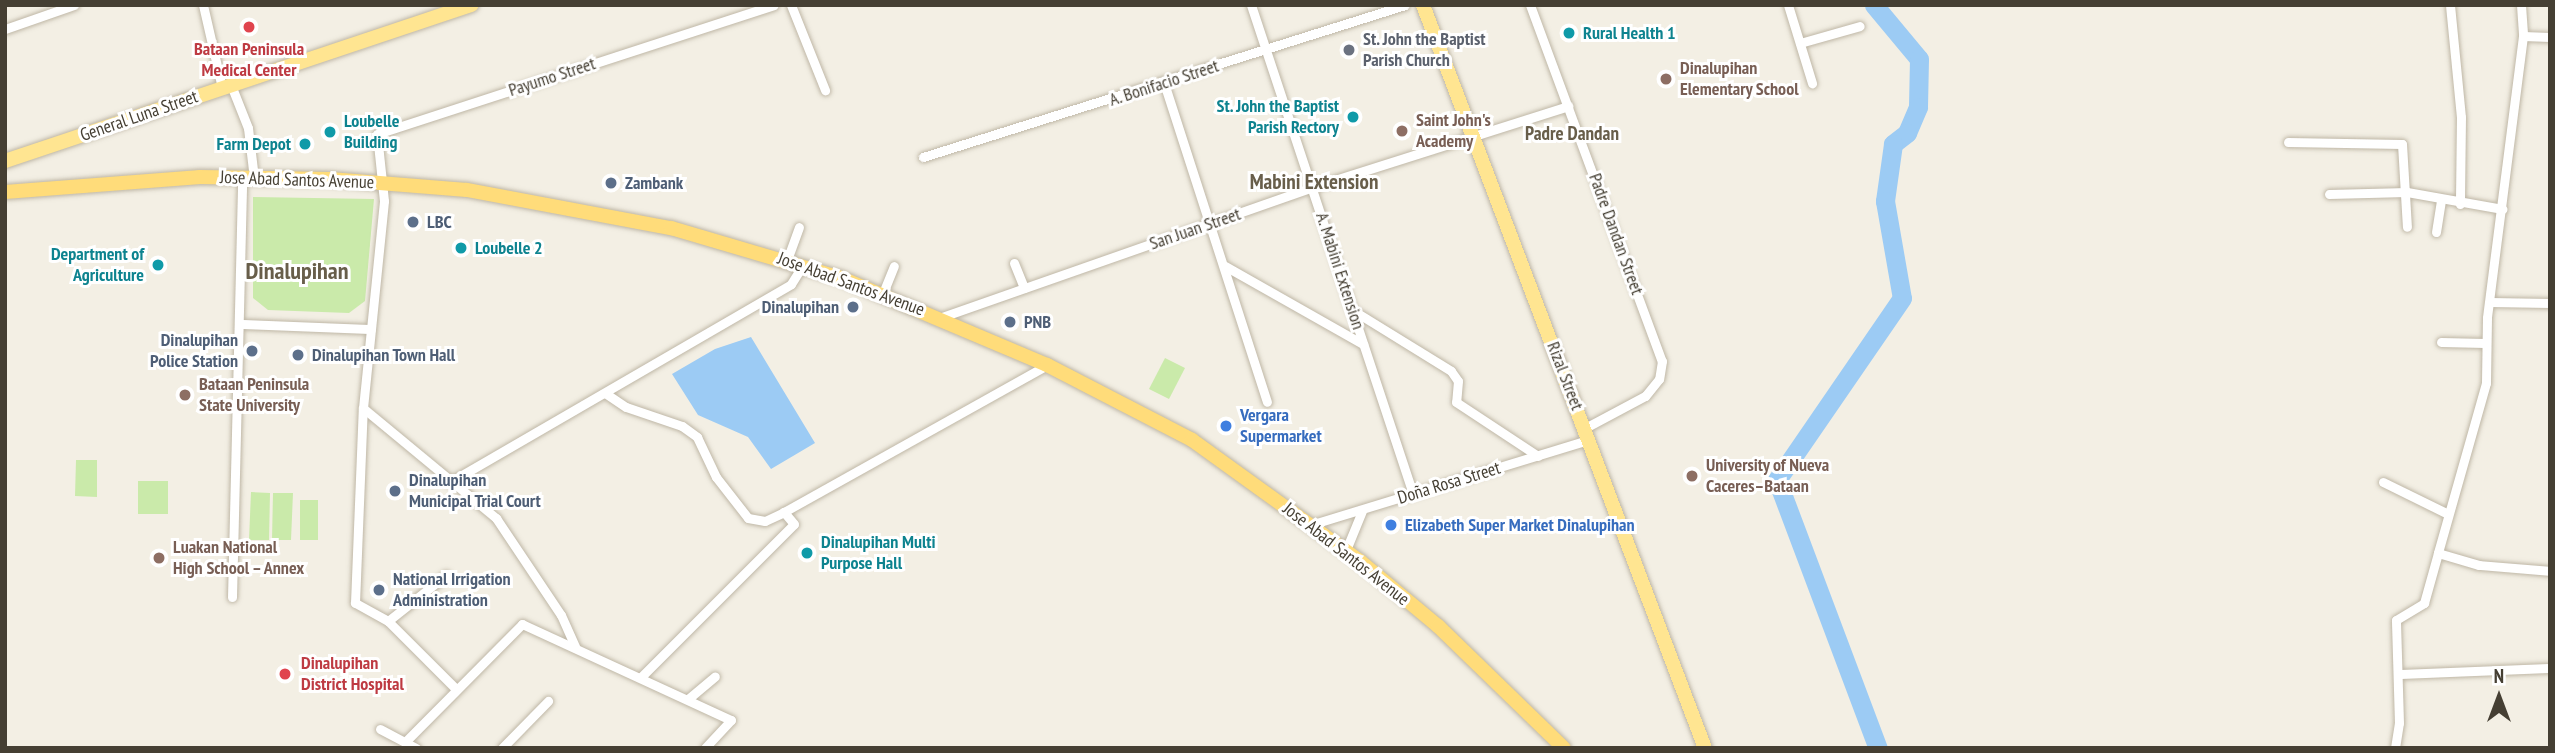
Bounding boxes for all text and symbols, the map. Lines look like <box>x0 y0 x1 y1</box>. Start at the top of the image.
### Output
marker: Bataan Peninsula Medical Center <box>239 17 259 37</box>
place label: Rural Health 1 <box>1583 22 1676 44</box>
marker: Rural Health 1 <box>1561 25 1577 41</box>
place label: St. John the Baptist Parish Church <box>1363 29 1487 72</box>
place label: Bataan Peninsula Medical Center <box>194 39 304 82</box>
marker: St. John the Baptist Parish Church <box>1341 42 1357 58</box>
street label: Payumo Street <box>506 53 598 101</box>
street label: A. Bonifacio Street <box>1106 55 1222 111</box>
place label: Dinalupihan Elementary School <box>1680 58 1799 100</box>
marker: Dinalupihan Elementary School <box>1658 71 1674 87</box>
street label: General Luna Street <box>77 86 201 146</box>
place label: St. John the Baptist Parish Rectory <box>1215 96 1339 138</box>
marker: St. John the Baptist Parish Rectory <box>1345 109 1361 125</box>
place label: Saint John's Academy <box>1416 110 1491 152</box>
place label: Loubelle Building <box>344 111 399 154</box>
marker: Saint John's Academy <box>1394 123 1410 139</box>
district label: Padre Dandan <box>1525 123 1619 145</box>
marker: Loubelle Building <box>322 124 338 140</box>
place label: Farm Depot <box>216 133 291 155</box>
marker: Farm Depot <box>297 136 313 152</box>
street label: Jose Abad Santos Avenue <box>219 166 375 194</box>
district label: Mabini Extension <box>1250 169 1378 195</box>
street label: Padre Dandan Street <box>1584 170 1648 298</box>
place label: Zambank <box>625 172 683 194</box>
marker: Zambank <box>603 175 619 191</box>
street label: San Juan Street <box>1147 203 1243 255</box>
street label: A. Mabini Extension <box>1311 209 1369 333</box>
place label: LBC <box>427 211 452 233</box>
marker: LBC <box>405 214 421 230</box>
place label: Loubelle 2 <box>475 237 543 259</box>
marker: Loubelle 2 <box>453 240 469 256</box>
place label: Department of Agriculture <box>51 244 144 286</box>
street label: Jose Abad Santos Avenue <box>774 247 928 321</box>
marker: Department of Agriculture <box>150 257 166 273</box>
district label: Dinalupihan <box>245 257 349 285</box>
place label: Dinalupihan <box>762 296 839 318</box>
marker: Dinalupihan <box>845 299 861 315</box>
place label: PNB <box>1024 311 1051 333</box>
marker: PNB <box>1002 314 1018 330</box>
place label: Dinalupihan Police Station <box>150 330 238 372</box>
street label: Rizal Street <box>1542 339 1588 413</box>
marker: Dinalupihan Police Station <box>244 343 260 359</box>
place label: Dinalupihan Town Hall <box>312 344 456 366</box>
marker: Dinalupihan Town Hall <box>290 347 306 363</box>
place label: Bataan Peninsula State University <box>199 374 309 416</box>
marker: Bataan Peninsula State University <box>177 387 193 403</box>
place label: Vergara Supermarket <box>1240 405 1322 448</box>
marker: Vergara Supermarket <box>1218 418 1234 434</box>
place label: University of Nueva Caceres–Bataan <box>1706 455 1830 498</box>
street label: Doña Rosa Street <box>1395 457 1503 509</box>
marker: University of Nueva Caceres–Bataan <box>1684 468 1700 484</box>
place label: Dinalupihan Municipal Trial Court <box>409 470 542 512</box>
marker: Dinalupihan Municipal Trial Court <box>387 483 403 499</box>
street label: Jose Abad Santos Avenue <box>1278 498 1414 610</box>
place label: Elizabeth Super Market Dinalupihan <box>1405 514 1635 536</box>
marker: Elizabeth Super Market Dinalupihan <box>1383 517 1399 533</box>
place label: Dinalupihan Multi Purpose Hall <box>821 532 936 574</box>
place label: Luakan National High School – Annex <box>173 537 307 580</box>
marker: Dinalupihan Multi Purpose Hall <box>799 545 815 561</box>
marker: Luakan National High School – Annex <box>151 550 167 566</box>
place label: National Irrigation Administration <box>393 569 511 612</box>
marker: National Irrigation Administration <box>371 582 387 598</box>
place label: Dinalupihan District Hospital <box>301 653 404 696</box>
north arrow <box>2464 662 2534 732</box>
marker: Dinalupihan District Hospital <box>275 664 295 684</box>
text: N <box>2494 664 2504 688</box>

